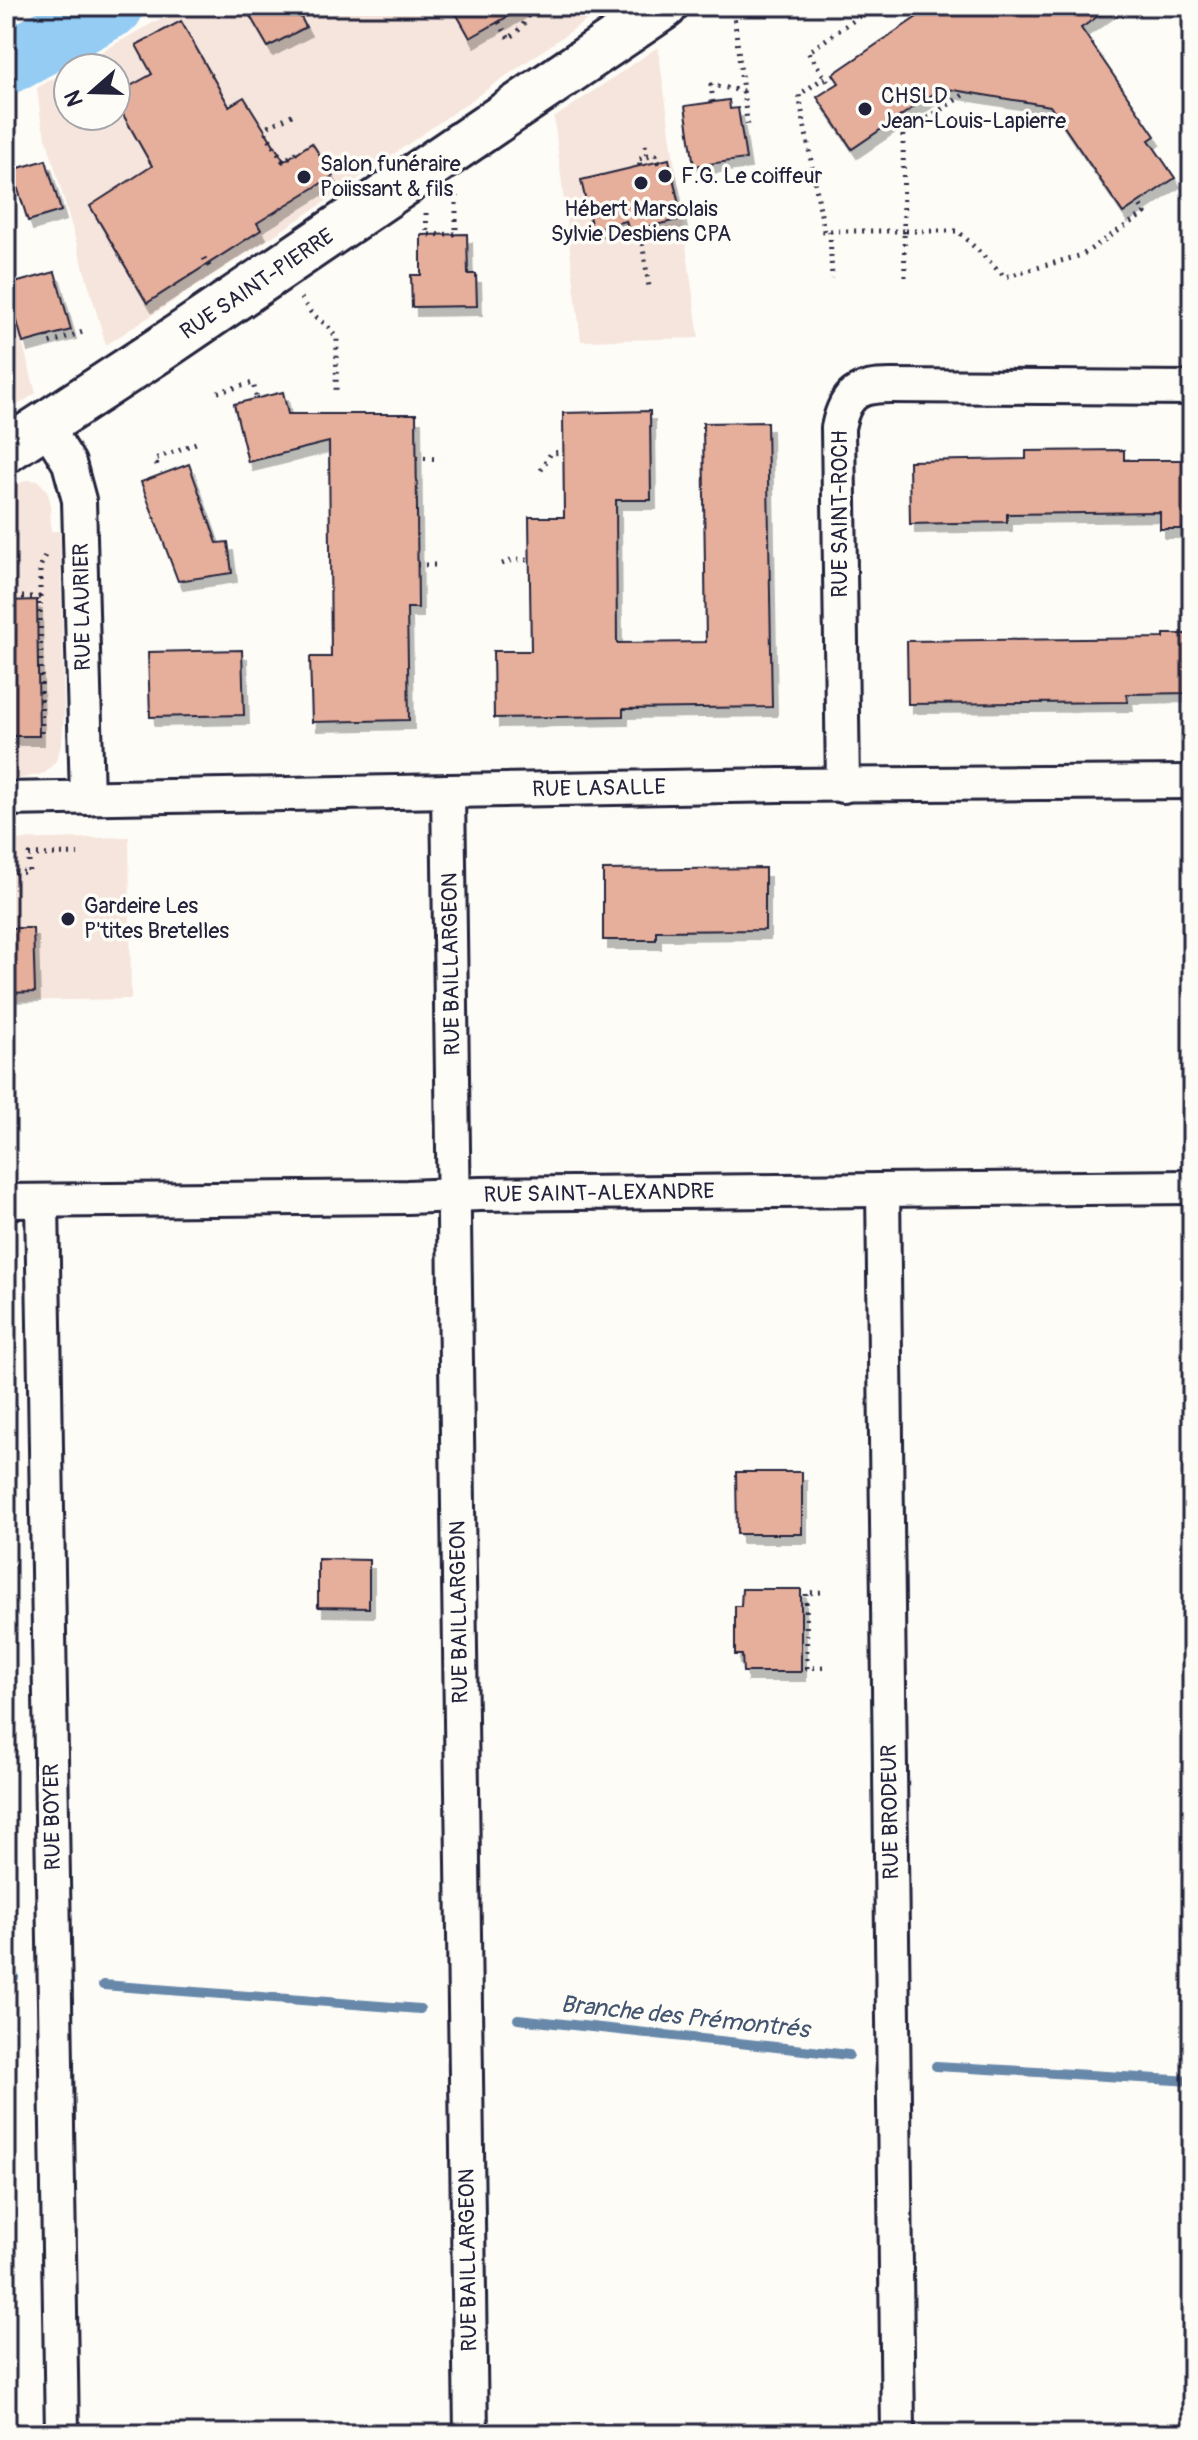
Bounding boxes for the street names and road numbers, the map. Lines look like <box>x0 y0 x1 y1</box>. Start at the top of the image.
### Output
street label: RUE SAINT-PIERRE <box>175 222 339 346</box>
street label: RUE SAINT-ROCH <box>826 430 854 598</box>
street label: RUE LAURIER <box>67 543 97 671</box>
street label: RUE LASALLE <box>532 773 666 803</box>
street label: RUE BAILLARGEON <box>435 872 467 1056</box>
street label: RUE SAINT-ALEXANDRE <box>483 1177 715 1209</box>
street label: RUE BAILLARGEON <box>443 1520 475 1704</box>
street label: RUE BRODEUR <box>875 1744 905 1880</box>
street label: RUE BOYER <box>37 1763 67 1871</box>
street label: RUE BAILLARGEON <box>452 2168 484 2352</box>

